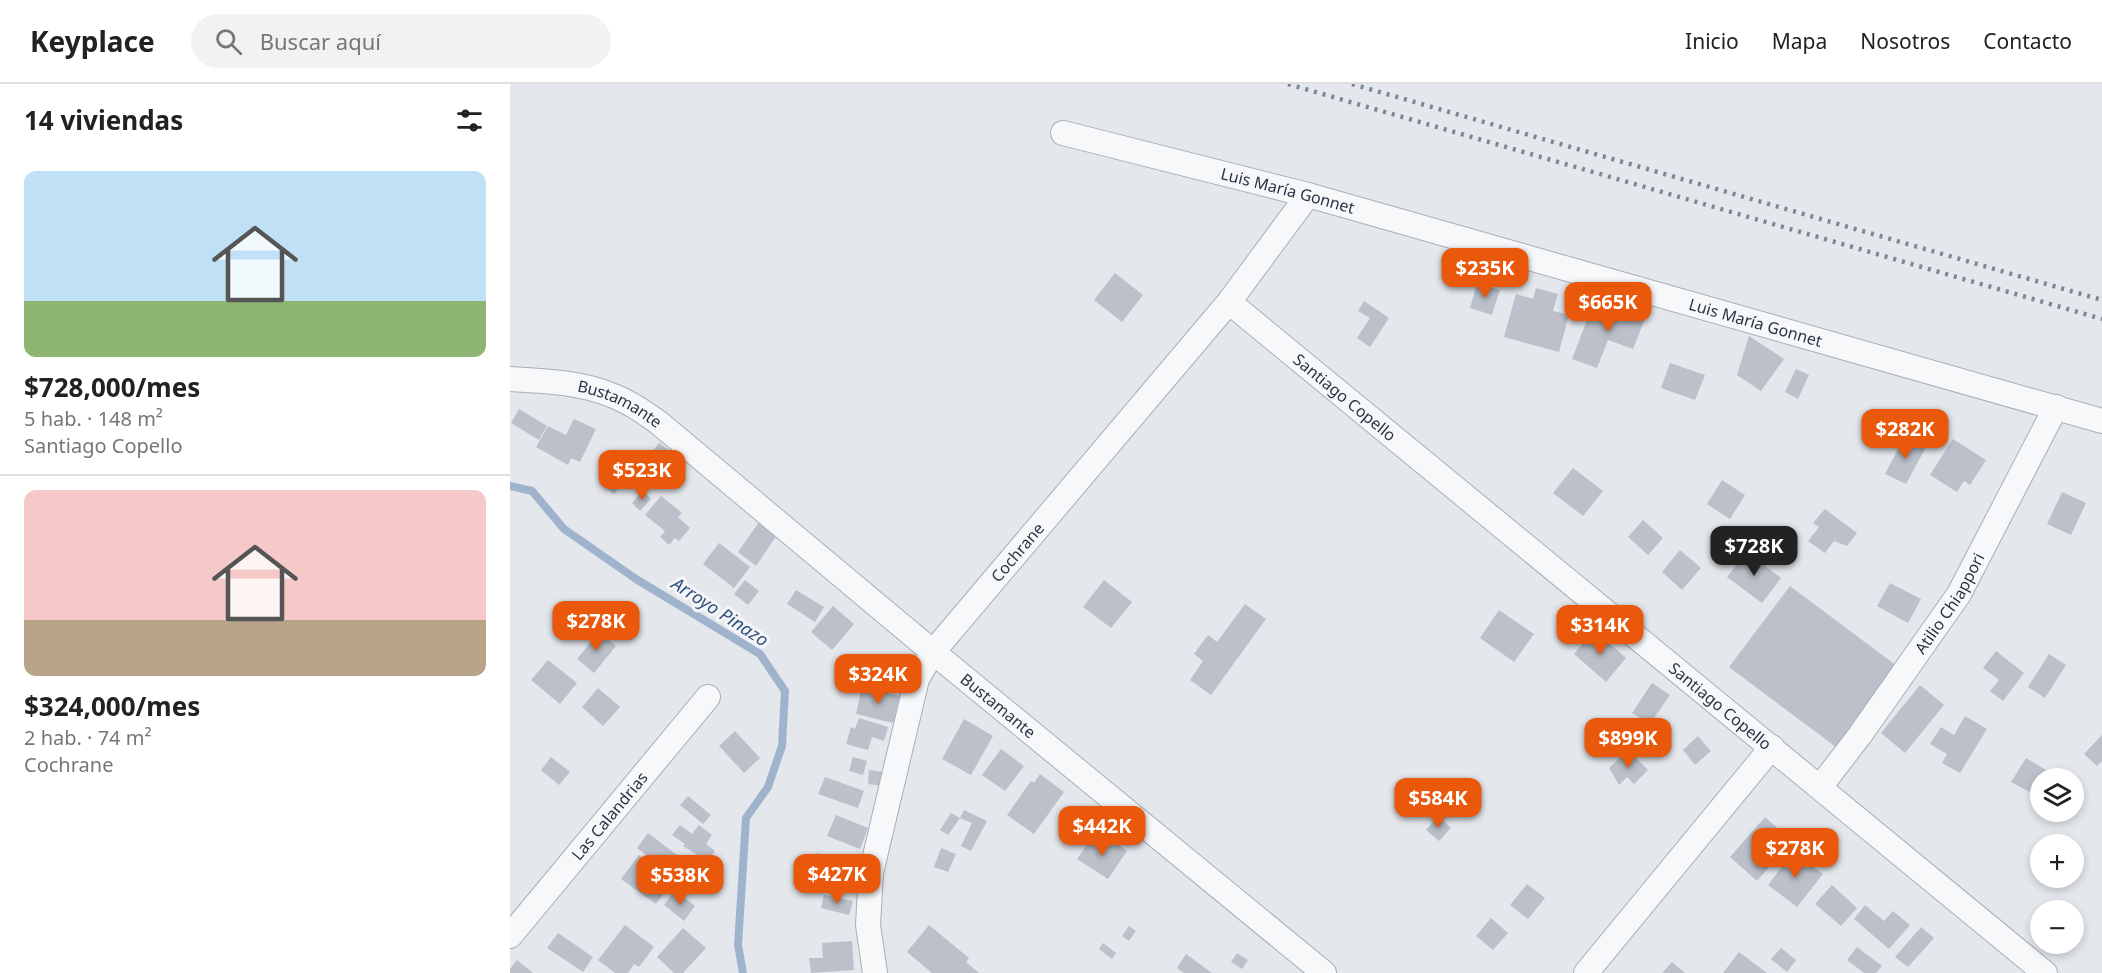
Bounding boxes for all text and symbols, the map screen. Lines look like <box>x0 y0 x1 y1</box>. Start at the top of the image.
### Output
search box <box>191 14 611 68</box>
text: Keyplace <box>30 22 155 60</box>
icon: search <box>212 25 245 58</box>
text: Buscar aquí <box>260 26 381 56</box>
text: Inicio <box>1685 27 1739 55</box>
text: Mapa <box>1772 27 1827 55</box>
text: Nosotros <box>1860 27 1950 55</box>
text: Contacto <box>1983 27 2072 55</box>
text: 14 viviendas <box>24 102 183 138</box>
icon: filters <box>453 104 486 137</box>
street label: Luis María Gonnet <box>1219 162 1357 219</box>
icon: home <box>201 210 309 318</box>
pin: $235K <box>1443 248 1527 299</box>
text: $235K <box>1455 254 1515 281</box>
pin: $665K <box>1566 282 1650 333</box>
text: $665K <box>1578 288 1638 315</box>
street label: Luis María Gonnet <box>1686 293 1825 352</box>
street label: Santiago Copello <box>1289 348 1401 446</box>
text: $728,000/mes <box>24 369 200 405</box>
street label: Bustamante <box>576 375 666 433</box>
text: 5 hab. · 148 m² <box>24 405 163 432</box>
pin: $282K <box>1863 409 1947 460</box>
text: $282K <box>1875 415 1935 442</box>
text: Santiago Copello <box>24 432 183 459</box>
pin: $523K <box>600 450 684 501</box>
text: $523K <box>612 456 672 483</box>
street label: Cochrane <box>986 518 1049 587</box>
pin: $728K <box>1712 526 1796 577</box>
icon: home <box>201 529 309 637</box>
text: $728K <box>1724 532 1784 559</box>
street label: Atilio Chiappori <box>1909 549 1989 658</box>
water label: Arroyo Pinazo <box>666 570 774 651</box>
pin: $278K <box>554 601 638 652</box>
pin: $314K <box>1558 605 1642 656</box>
text: $278K <box>566 607 626 634</box>
text: $314K <box>1570 611 1630 638</box>
pin: $324K <box>836 654 920 705</box>
street label: Santiago Copello <box>1664 657 1776 755</box>
text: $324K <box>848 660 908 687</box>
street label: Bustamante <box>956 668 1041 743</box>
text: $324,000/mes <box>24 688 200 724</box>
pin: $899K <box>1586 718 1670 769</box>
text: 2 hab. · 74 m² <box>24 724 151 751</box>
text: $899K <box>1598 724 1658 751</box>
text: Cochrane <box>24 751 113 778</box>
street label: Las Calandrias <box>566 767 653 865</box>
map controls <box>2030 768 2084 954</box>
button: layers <box>2030 768 2084 822</box>
pin: $584K <box>1396 778 1480 829</box>
text: $584K <box>1408 784 1468 811</box>
pin: $442K <box>1060 806 1144 857</box>
text: $442K <box>1072 812 1132 839</box>
pin: $278K <box>1753 828 1837 879</box>
text: $278K <box>1765 834 1825 861</box>
button: + <box>2030 834 2084 888</box>
pin: $427K <box>795 854 879 905</box>
pin: $538K <box>638 855 722 906</box>
text: $427K <box>807 860 867 887</box>
text: $538K <box>650 861 710 888</box>
button: − <box>2030 900 2084 954</box>

